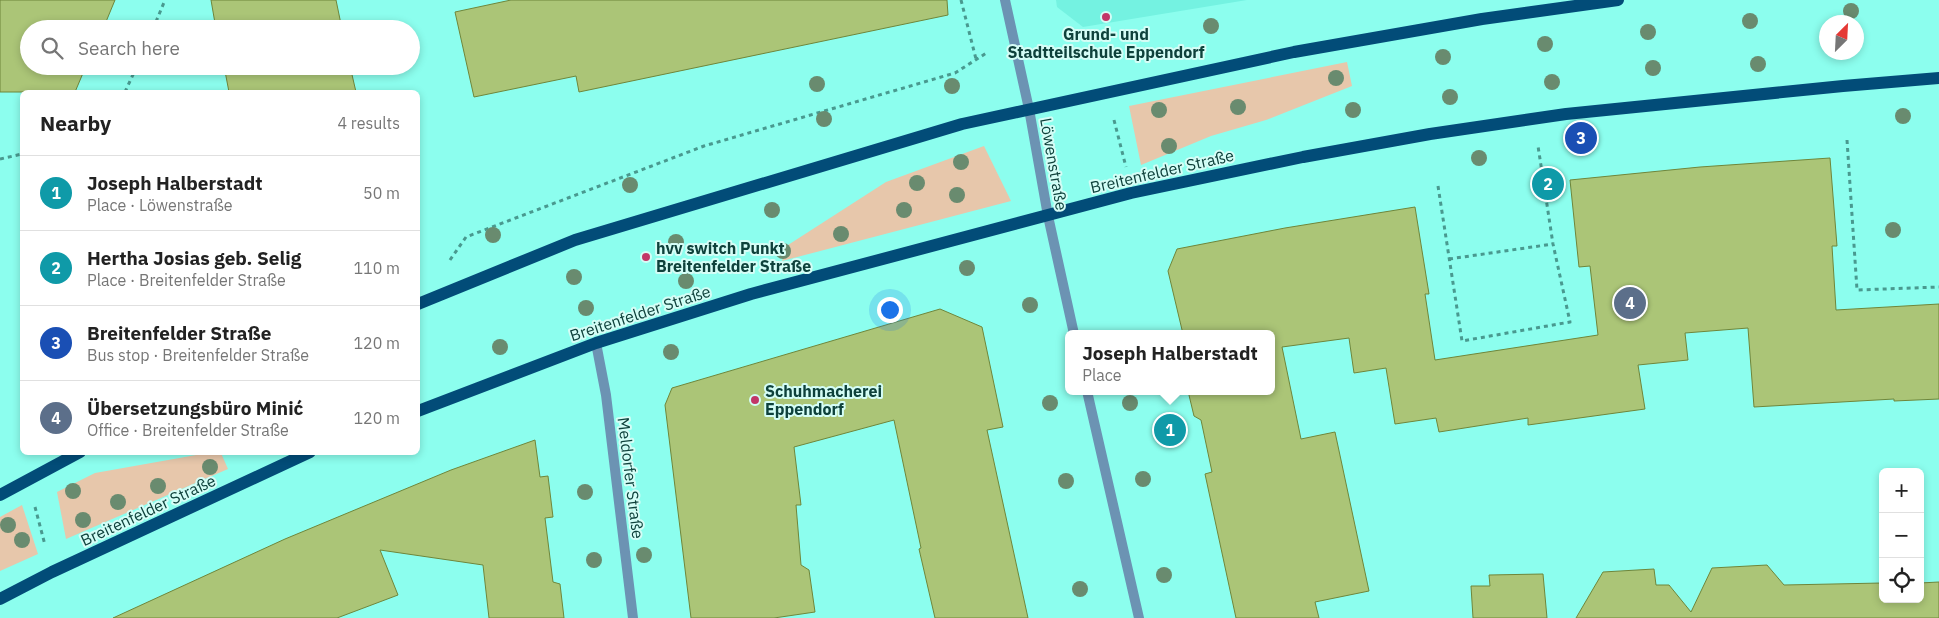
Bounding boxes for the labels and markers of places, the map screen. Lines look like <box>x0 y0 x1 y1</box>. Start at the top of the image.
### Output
marker: Grund- und Stadtteilschule Eppendorf <box>1100 11 1112 23</box>
place label: Grund- und Stadtteilschule Eppendorf <box>1007 24 1205 62</box>
pin: 3 <box>1565 119 1597 157</box>
pin: 2 <box>1532 165 1564 203</box>
place label: hvv switch Punkt Breitenfelder Straße <box>656 238 811 276</box>
marker: hvv switch Punkt Breitenfelder Straße <box>640 251 652 263</box>
pin: 4 <box>1614 284 1646 322</box>
place label: Schuhmacherei Eppendorf <box>765 381 882 419</box>
marker: Schuhmacherei Eppendorf <box>749 394 761 406</box>
pin: 1 <box>1154 411 1186 449</box>

